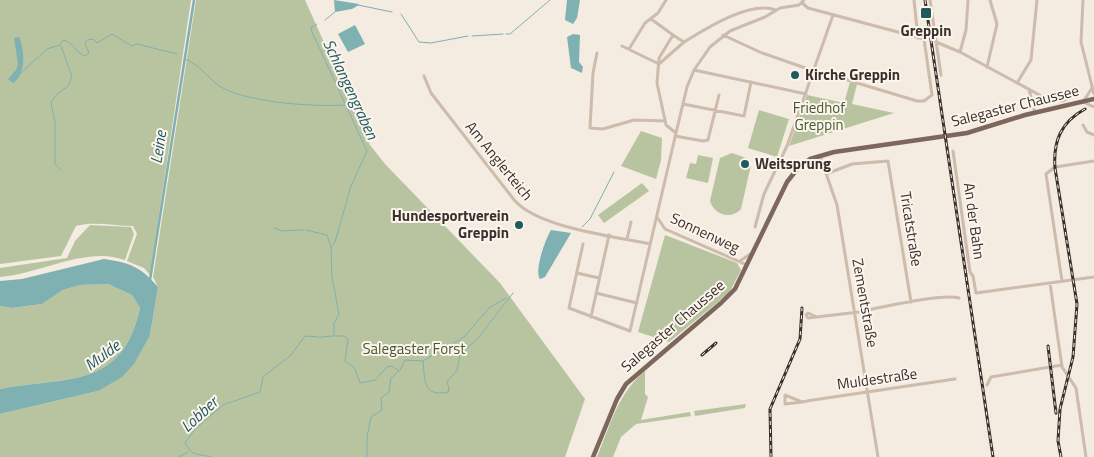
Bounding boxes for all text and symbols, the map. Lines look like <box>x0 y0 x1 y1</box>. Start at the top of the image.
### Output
marker: Greppin <box>919 6 933 20</box>
place label: Greppin <box>901 19 951 42</box>
water label: Schlangengraben <box>317 35 385 144</box>
place label: Kirche Greppin <box>805 63 900 86</box>
marker: Kirche Greppin <box>789 69 801 81</box>
street label: Salegaster Chaussee <box>949 79 1081 133</box>
park label: Friedhof Greppin <box>793 96 845 136</box>
street label: Am Anglerteich <box>460 116 539 205</box>
water label: Leine <box>144 127 173 165</box>
place label: Weitsprung <box>755 152 831 175</box>
marker: Weitsprung <box>739 158 751 170</box>
street label: An der Bahn <box>958 181 991 261</box>
street label: Tricatstraße <box>894 190 929 268</box>
place label: Hundesportverein Greppin <box>392 204 509 244</box>
street label: Sonnenweg <box>667 206 744 259</box>
marker: Hundesportverein Greppin <box>513 219 525 231</box>
street label: Zementstraße <box>846 257 885 349</box>
street label: Salegaster Chaussee <box>616 274 730 377</box>
water label: Mulde <box>79 333 126 376</box>
park label: Salegaster Forst <box>362 337 466 360</box>
street label: Muldestraße <box>835 362 918 396</box>
water label: Lobber <box>175 389 224 437</box>

